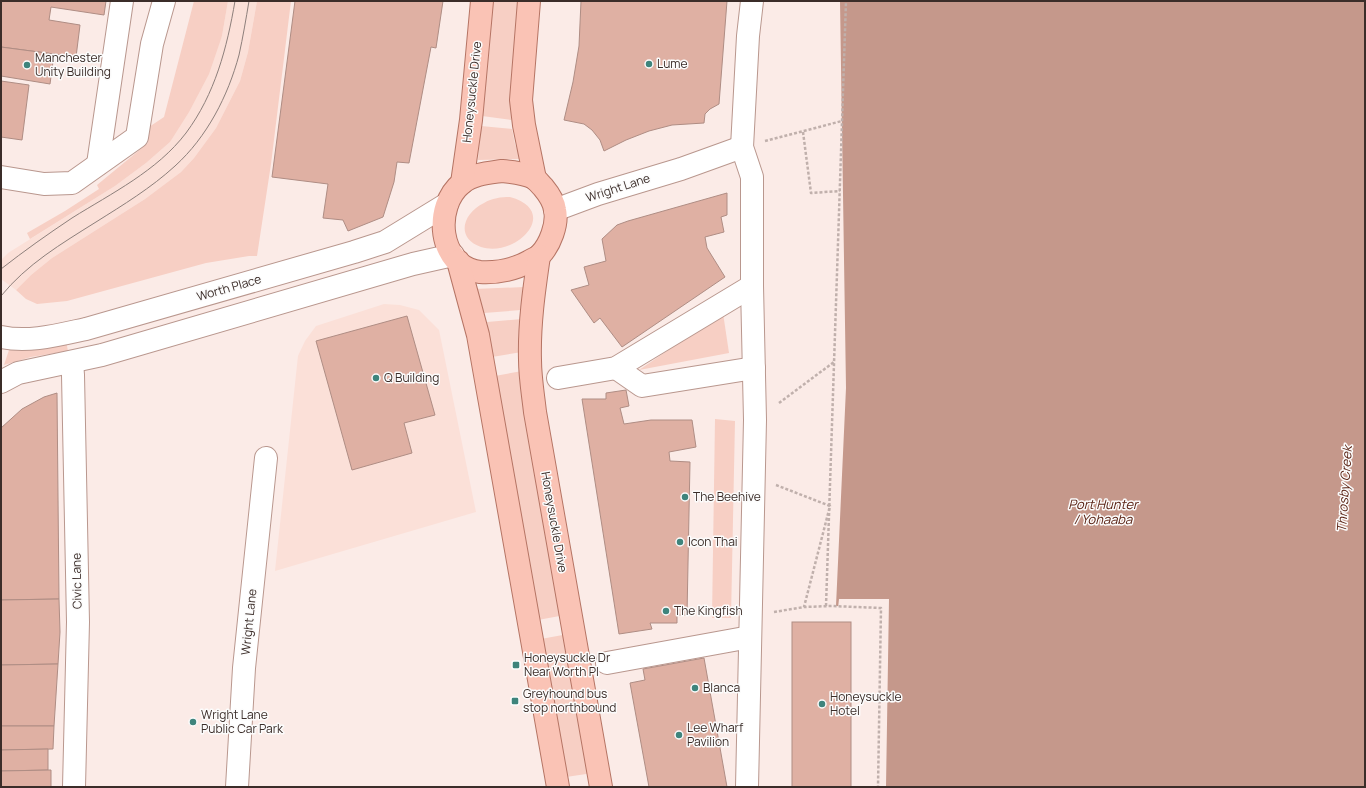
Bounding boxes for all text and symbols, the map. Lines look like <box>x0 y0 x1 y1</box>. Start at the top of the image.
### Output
street label: Honeysuckle Drive <box>458 40 485 144</box>
place label: Manchester Unity Building <box>35 49 111 80</box>
place label: Lume <box>657 55 687 72</box>
marker: Lume <box>644 59 654 69</box>
marker: Manchester Unity Building <box>22 60 32 70</box>
street label: Wright Lane <box>584 169 652 206</box>
street label: Worth Place <box>195 270 263 305</box>
place label: Q Building <box>384 369 439 386</box>
marker: Q Building <box>371 373 381 383</box>
water label: Throsby Creek <box>1332 443 1356 533</box>
street label: Honeysuckle Drive <box>537 470 572 574</box>
place label: The Beehive <box>693 488 761 505</box>
marker: The Beehive <box>680 492 690 502</box>
water label: Port Hunter / Yohaaba <box>1068 495 1140 528</box>
place label: Icon Thai <box>688 533 738 550</box>
marker: Icon Thai <box>675 537 685 547</box>
street label: Civic Lane <box>68 553 85 609</box>
street label: Wright Lane <box>237 588 260 656</box>
place label: The Kingfish <box>674 602 743 619</box>
marker: The Kingfish <box>661 606 671 616</box>
place label: Honeysuckle Dr Near Worth Pl <box>524 649 611 680</box>
marker: Honeysuckle Dr Near Worth Pl <box>511 660 521 670</box>
place label: Blanca <box>703 679 740 696</box>
marker: Blanca <box>690 683 700 693</box>
place label: Greyhound bus stop northbound <box>523 685 616 716</box>
place label: Honeysuckle Hotel <box>830 688 901 719</box>
marker: Greyhound bus stop northbound <box>510 696 520 706</box>
marker: Honeysuckle Hotel <box>817 699 827 709</box>
place label: Wright Lane Public Car Park <box>201 706 284 737</box>
marker: Wright Lane Public Car Park <box>188 717 198 727</box>
place label: Lee Wharf Pavilion <box>687 719 744 750</box>
marker: Lee Wharf Pavilion <box>674 730 684 740</box>

